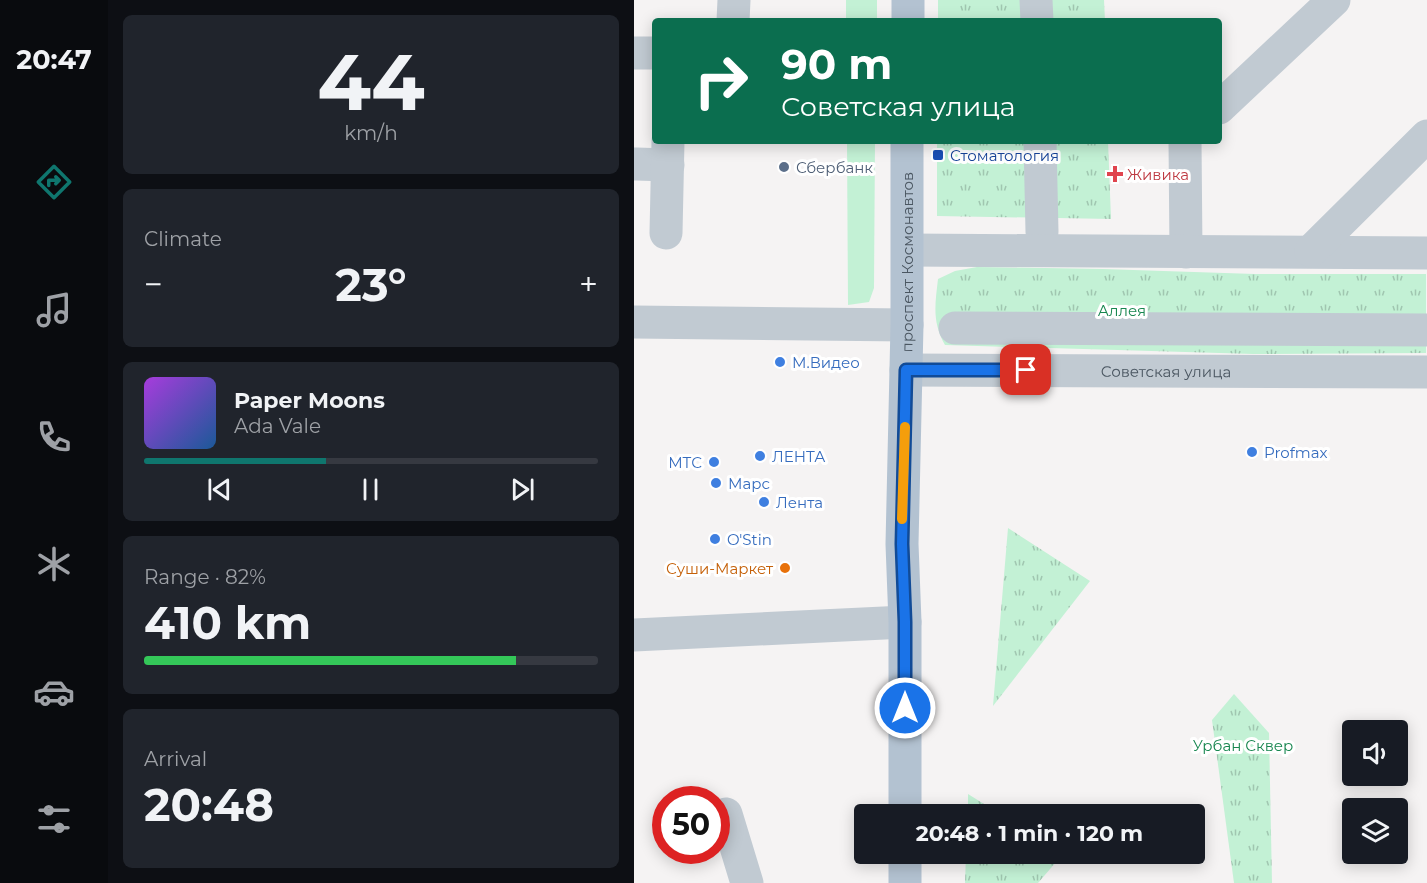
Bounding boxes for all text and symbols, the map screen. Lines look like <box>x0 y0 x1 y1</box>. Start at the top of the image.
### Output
text: 44 <box>317 34 425 130</box>
text: 90 m <box>781 38 892 90</box>
icon: right <box>682 42 760 120</box>
text: 20:47 <box>16 43 92 76</box>
text: Советская улица <box>781 90 1016 123</box>
text: km/h <box>344 121 398 145</box>
place label: Стоматология <box>950 146 1059 165</box>
marker: Стоматология <box>931 148 945 162</box>
place label: Сбербанк <box>796 158 873 177</box>
marker: Сбербанк <box>777 160 791 174</box>
icon: directions <box>33 161 75 203</box>
place label: Живика <box>1127 165 1189 184</box>
marker: Живика <box>1108 167 1122 181</box>
street label: проспект Космонавтов <box>897 172 917 353</box>
text: Climate <box>144 227 222 251</box>
text: 23° <box>335 257 407 312</box>
text: − <box>144 264 163 304</box>
text: + <box>579 264 598 304</box>
icon: music <box>33 289 75 331</box>
park label: Аллея <box>1098 301 1146 320</box>
pin <box>1000 344 1051 395</box>
place label: М.Видео <box>792 353 860 372</box>
icon: arrive <box>1009 353 1042 386</box>
marker: М.Видео <box>773 355 787 369</box>
street label: Советская улица <box>1101 361 1231 381</box>
text: Paper Moons <box>234 387 385 414</box>
text: Ada Vale <box>234 414 321 438</box>
icon: phone <box>33 416 75 458</box>
place label: Profmax <box>1264 443 1328 462</box>
marker: Profmax <box>1245 445 1259 459</box>
place label: ЛЕНТА <box>772 447 825 466</box>
marker: ЛЕНТА <box>753 449 767 463</box>
place label: МТС <box>668 453 702 472</box>
marker: МТС <box>707 455 721 469</box>
icon: previous <box>203 473 236 506</box>
icon: pause <box>354 473 387 506</box>
icon: next <box>506 473 539 506</box>
place label: Марс <box>728 474 770 493</box>
marker: Марс <box>709 476 723 490</box>
place label: Лента <box>776 493 823 512</box>
marker: Лента <box>757 495 771 509</box>
place label: O'Stin <box>727 530 772 549</box>
marker: O'Stin <box>708 532 722 546</box>
icon: climate <box>33 543 75 585</box>
place label: Суши-Маркет <box>666 559 774 578</box>
marker: Суши-Маркет <box>778 561 792 575</box>
text: Range · 82% <box>144 565 266 589</box>
text: 410 km <box>144 595 311 650</box>
icon: car <box>33 671 75 713</box>
position arrow <box>873 676 937 740</box>
map controls <box>1342 720 1408 864</box>
button: sound <box>1342 720 1408 786</box>
park label: Урбан Сквер <box>1193 736 1293 755</box>
text: Arrival <box>144 747 207 771</box>
text: 20:48 <box>144 777 274 832</box>
speed limit sign: 50 <box>652 786 730 864</box>
icon: filters <box>33 798 75 840</box>
button: layers <box>1342 798 1408 864</box>
text: 20:48 · 1 min · 120 m <box>916 820 1143 847</box>

